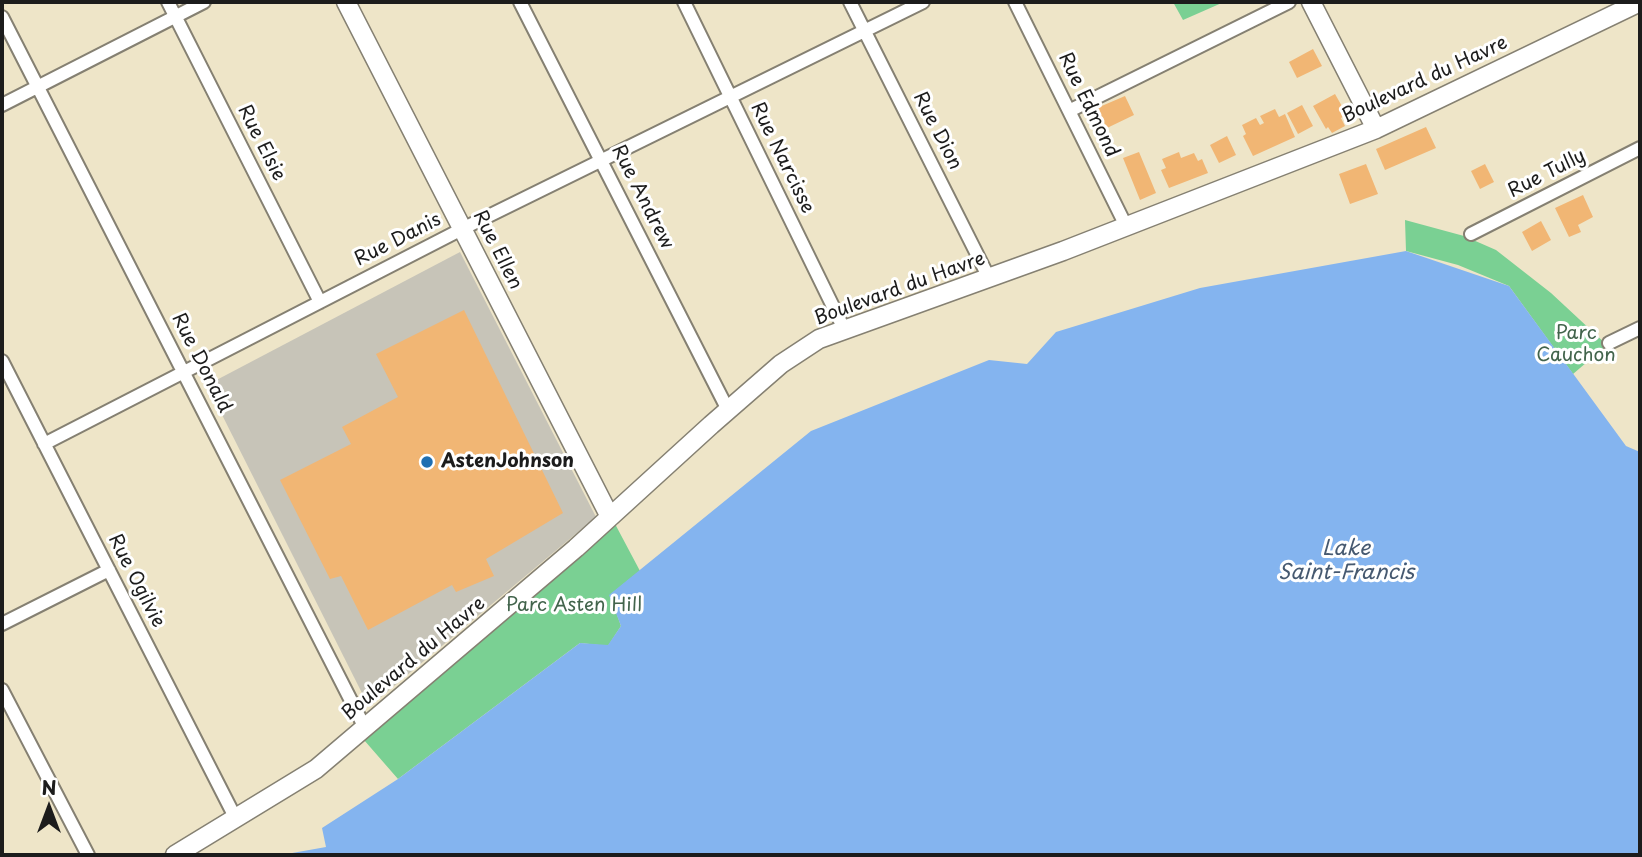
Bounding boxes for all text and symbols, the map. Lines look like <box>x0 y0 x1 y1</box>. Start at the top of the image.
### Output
street label: Boulevard du Havre <box>1339 32 1511 128</box>
street label: Rue Edmond <box>1053 49 1123 161</box>
street label: Rue Dion <box>908 88 966 174</box>
street label: Rue Narcisse <box>745 99 819 217</box>
street label: Rue Elsie <box>232 101 290 185</box>
street label: Rue Andrew <box>606 141 678 253</box>
street label: Rue Tully <box>1504 145 1590 203</box>
street label: Rue Ellen <box>467 207 527 293</box>
street label: Rue Danis <box>351 209 445 271</box>
street label: Boulevard du Havre <box>812 248 988 330</box>
street label: Rue Donald <box>166 309 236 417</box>
park label: Parc Cauchon <box>1536 323 1616 367</box>
place label: AstenJohnson <box>441 451 574 473</box>
marker: AstenJohnson <box>419 454 435 470</box>
street label: Rue Ogilvie <box>103 530 169 632</box>
water label: Lake Saint-Francis <box>1278 536 1414 586</box>
street label: Boulevard du Havre <box>338 593 490 725</box>
park label: Parc Asten Hill <box>506 595 642 617</box>
north arrow <box>14 773 84 843</box>
text: N <box>41 773 57 801</box>

